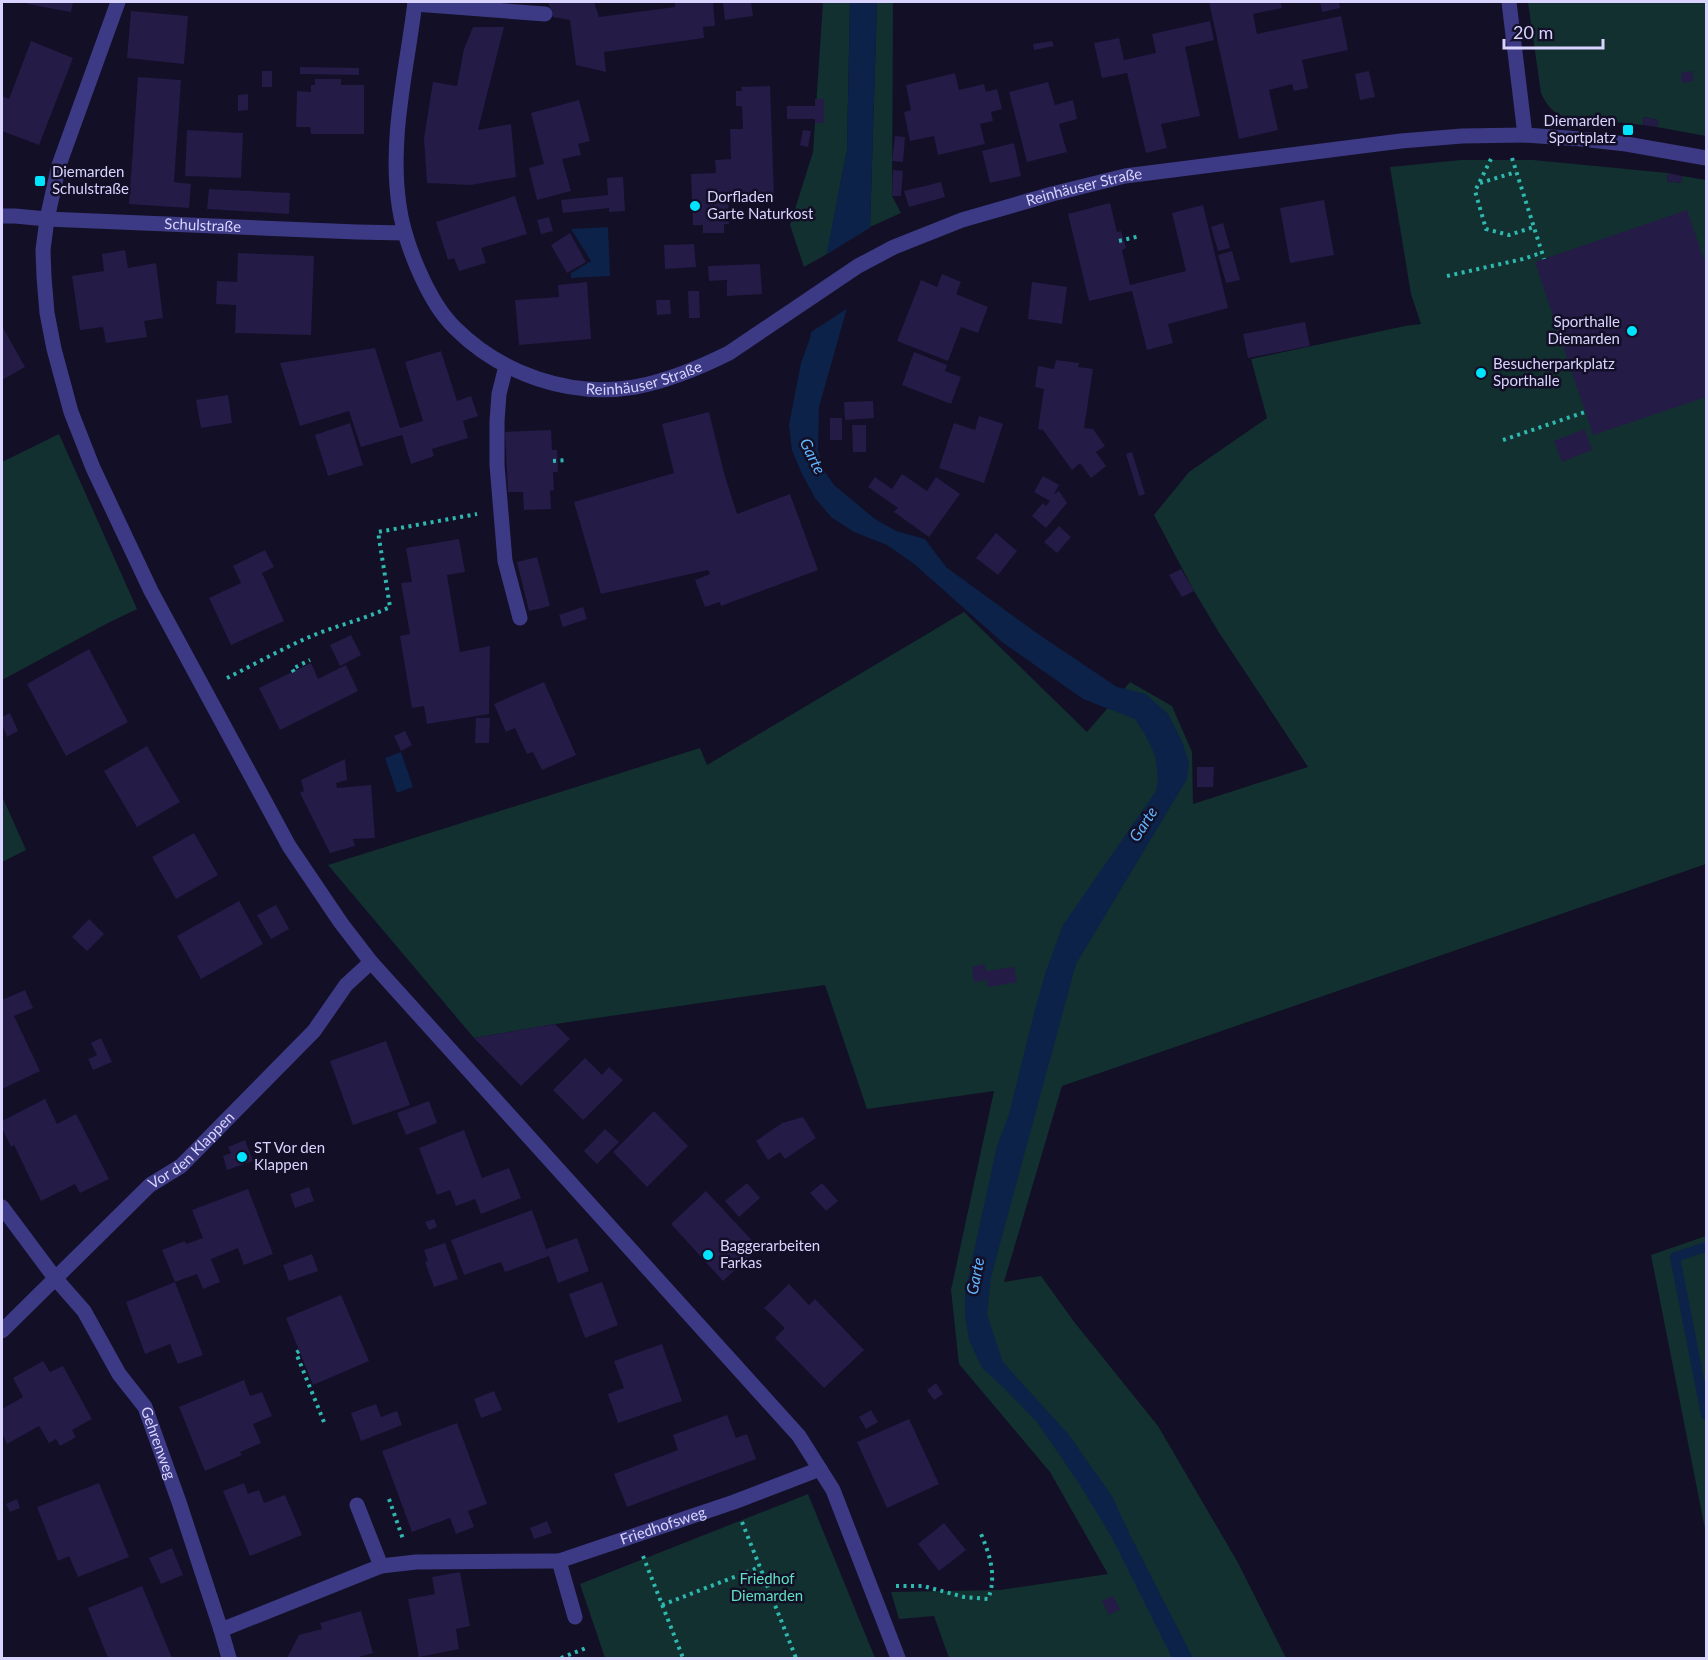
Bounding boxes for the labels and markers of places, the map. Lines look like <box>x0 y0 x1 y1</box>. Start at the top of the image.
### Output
place label: Diemarden Sportplatz <box>1544 111 1616 146</box>
marker: Diemarden Sportplatz <box>1621 123 1635 137</box>
place label: Diemarden Schulstraße <box>52 162 129 197</box>
marker: Diemarden Schulstraße <box>33 174 47 188</box>
place label: Dorfladen Garte Naturkost <box>707 187 814 222</box>
marker: Dorfladen Garte Naturkost <box>688 199 702 213</box>
place label: Sporthalle Diemarden <box>1548 312 1620 347</box>
marker: Sporthalle Diemarden <box>1625 324 1639 338</box>
place label: Besucherparkplatz Sporthalle <box>1493 354 1615 389</box>
marker: Besucherparkplatz Sporthalle <box>1474 366 1488 380</box>
place label: ST Vor den Klappen <box>254 1138 325 1173</box>
marker: ST Vor den Klappen <box>235 1150 249 1164</box>
place label: Baggerarbeiten Farkas <box>720 1236 820 1271</box>
marker: Baggerarbeiten Farkas <box>701 1248 715 1262</box>

